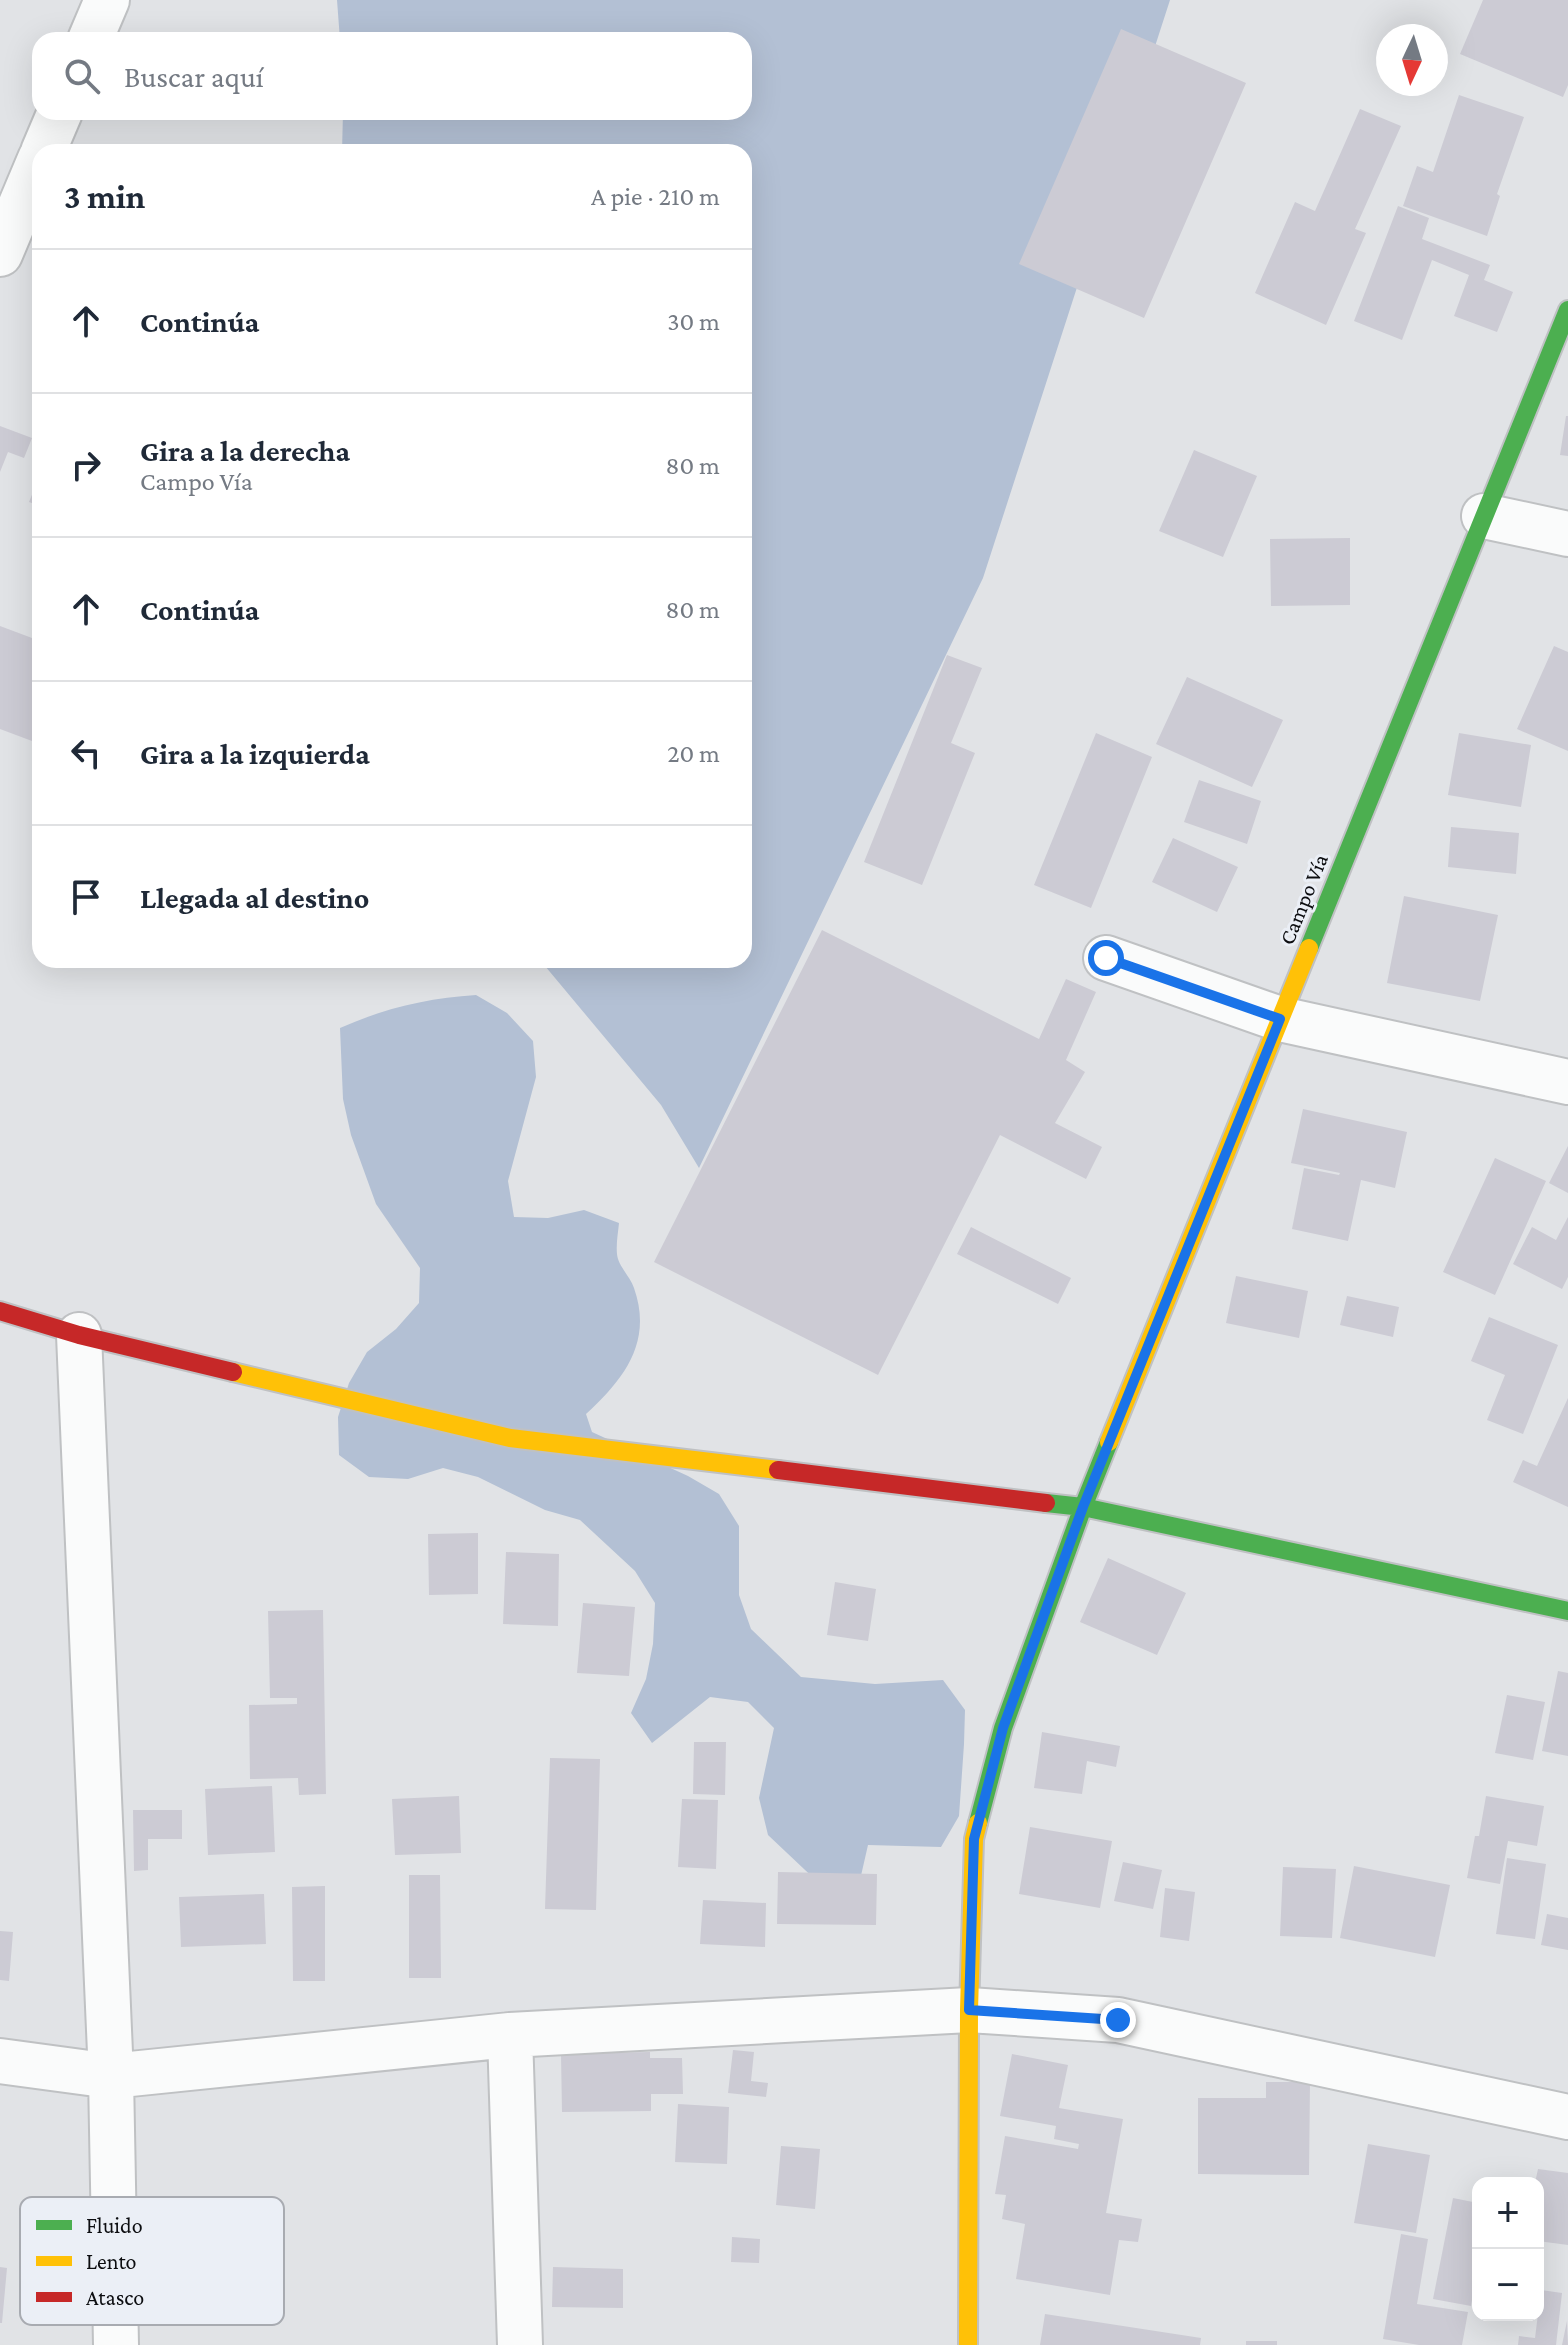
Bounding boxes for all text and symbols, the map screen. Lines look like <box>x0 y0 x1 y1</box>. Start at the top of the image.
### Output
north arrow <box>1376 24 1448 96</box>
search box <box>32 32 752 120</box>
icon: search <box>60 54 104 98</box>
text: Buscar aquí <box>124 60 264 93</box>
text: 3 min <box>64 178 145 215</box>
text: A pie · 210 m <box>591 182 720 211</box>
icon: ahead <box>64 299 108 343</box>
text: Continúa <box>140 305 259 338</box>
text: 30 m <box>667 307 720 336</box>
text: Gira a la derecha <box>140 434 350 467</box>
icon: right <box>64 443 108 487</box>
text: 80 m <box>666 451 720 480</box>
text: Campo Vía <box>140 467 253 496</box>
icon: ahead <box>64 587 108 631</box>
text: Continúa <box>140 593 259 626</box>
text: 80 m <box>666 595 720 624</box>
icon: left <box>64 731 108 775</box>
text: Gira a la izquierda <box>140 737 370 770</box>
text: 20 m <box>667 739 720 768</box>
street label: Campo Vía <box>1274 850 1333 948</box>
icon: arrive <box>64 875 108 919</box>
text: Llegada al destino <box>140 881 369 914</box>
route start <box>1088 940 1124 976</box>
route end <box>1100 2002 1136 2038</box>
map controls <box>1472 2177 1544 2321</box>
button: + <box>1472 2177 1544 2249</box>
legend <box>20 2197 284 2325</box>
text: Fluido <box>86 2213 143 2238</box>
text: Lento <box>86 2249 137 2274</box>
button: − <box>1472 2249 1544 2321</box>
text: Atasco <box>86 2285 144 2310</box>

